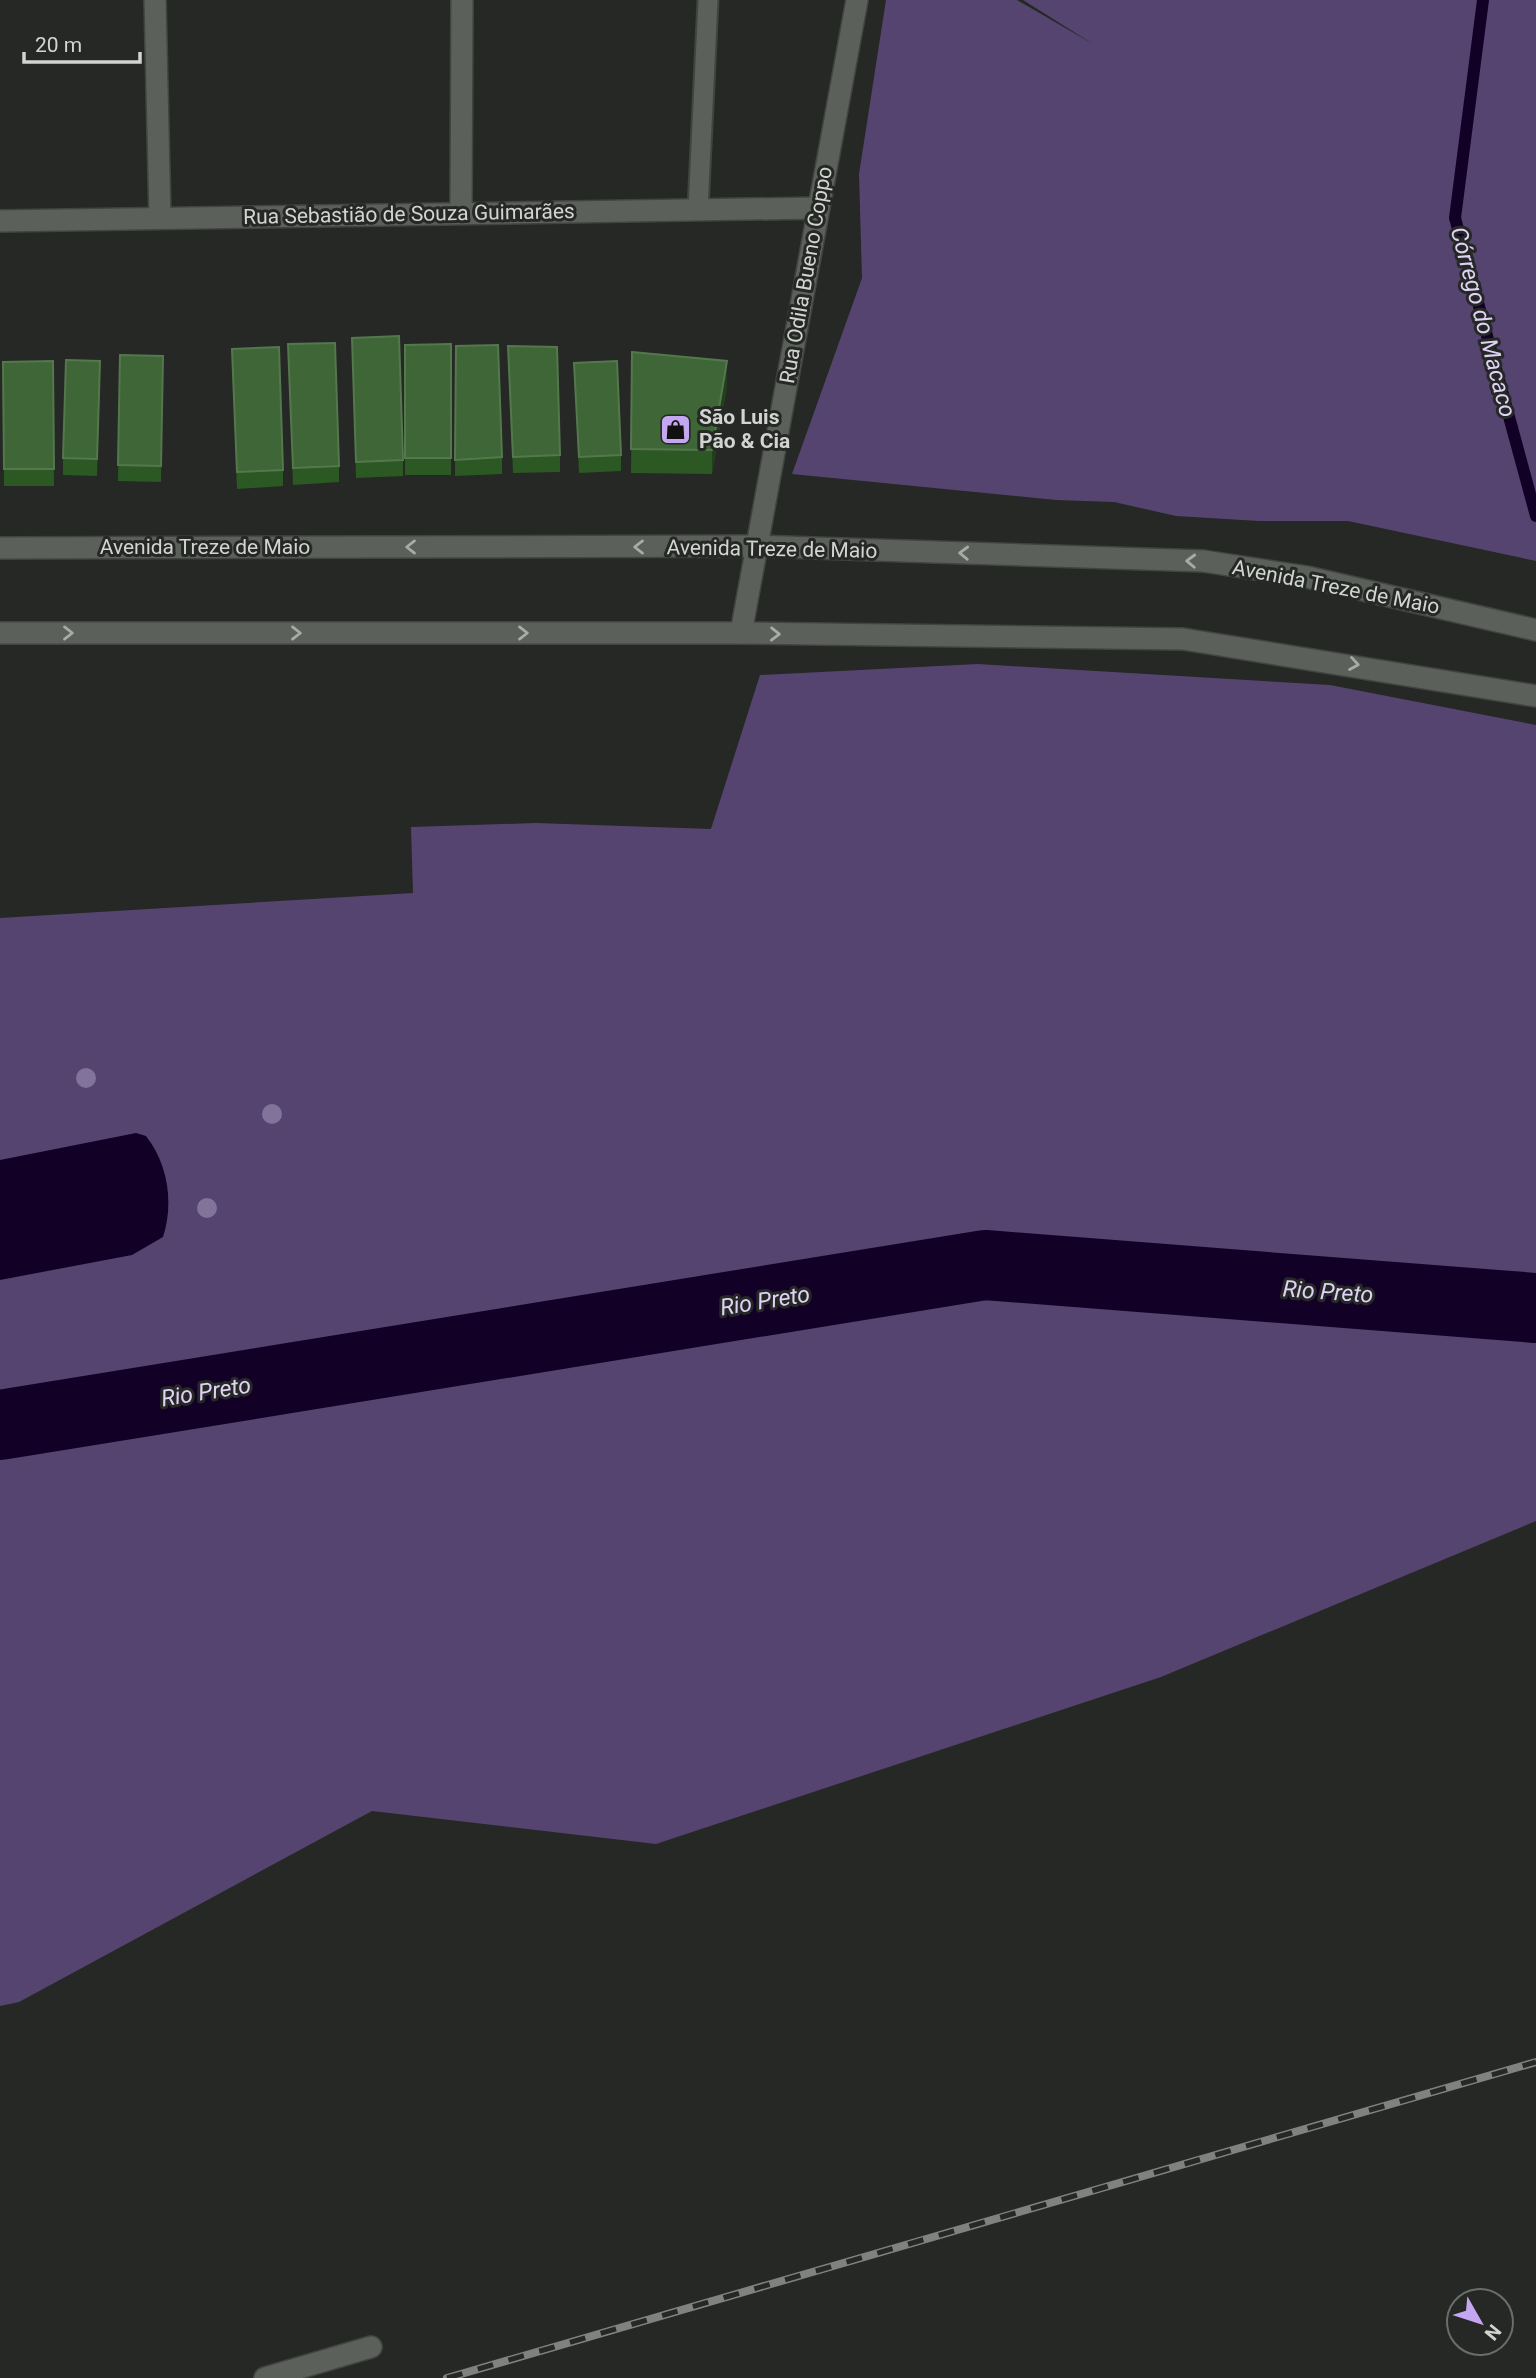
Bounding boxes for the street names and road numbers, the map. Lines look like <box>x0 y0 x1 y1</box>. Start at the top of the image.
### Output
street label: Rua Odila Bueno Coppo <box>775 165 837 385</box>
street label: Rua Sebastião de Souza Guimarães <box>243 199 575 229</box>
street label: Avenida Treze de Maio <box>100 535 310 559</box>
street label: Avenida Treze de Maio <box>667 535 878 563</box>
street label: Avenida Treze de Maio <box>1230 555 1442 619</box>

